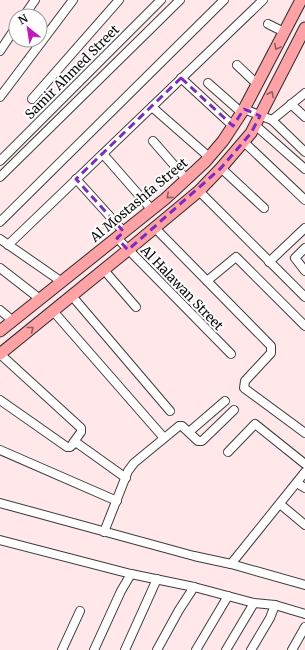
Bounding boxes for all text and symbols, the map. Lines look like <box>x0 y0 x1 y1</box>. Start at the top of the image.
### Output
north arrow <box>8 8 48 48</box>
text: N <box>16 11 31 28</box>
street label: Samir Ahmed Street <box>21 21 123 123</box>
one-way arrow <box>274 43 282 50</box>
one-way arrow <box>266 90 274 98</box>
street label: Al Mostashfa Street <box>86 154 191 246</box>
one-way arrow <box>166 192 173 199</box>
street label: Al Halawan Street <box>136 241 227 334</box>
one-way arrow <box>26 327 33 334</box>

